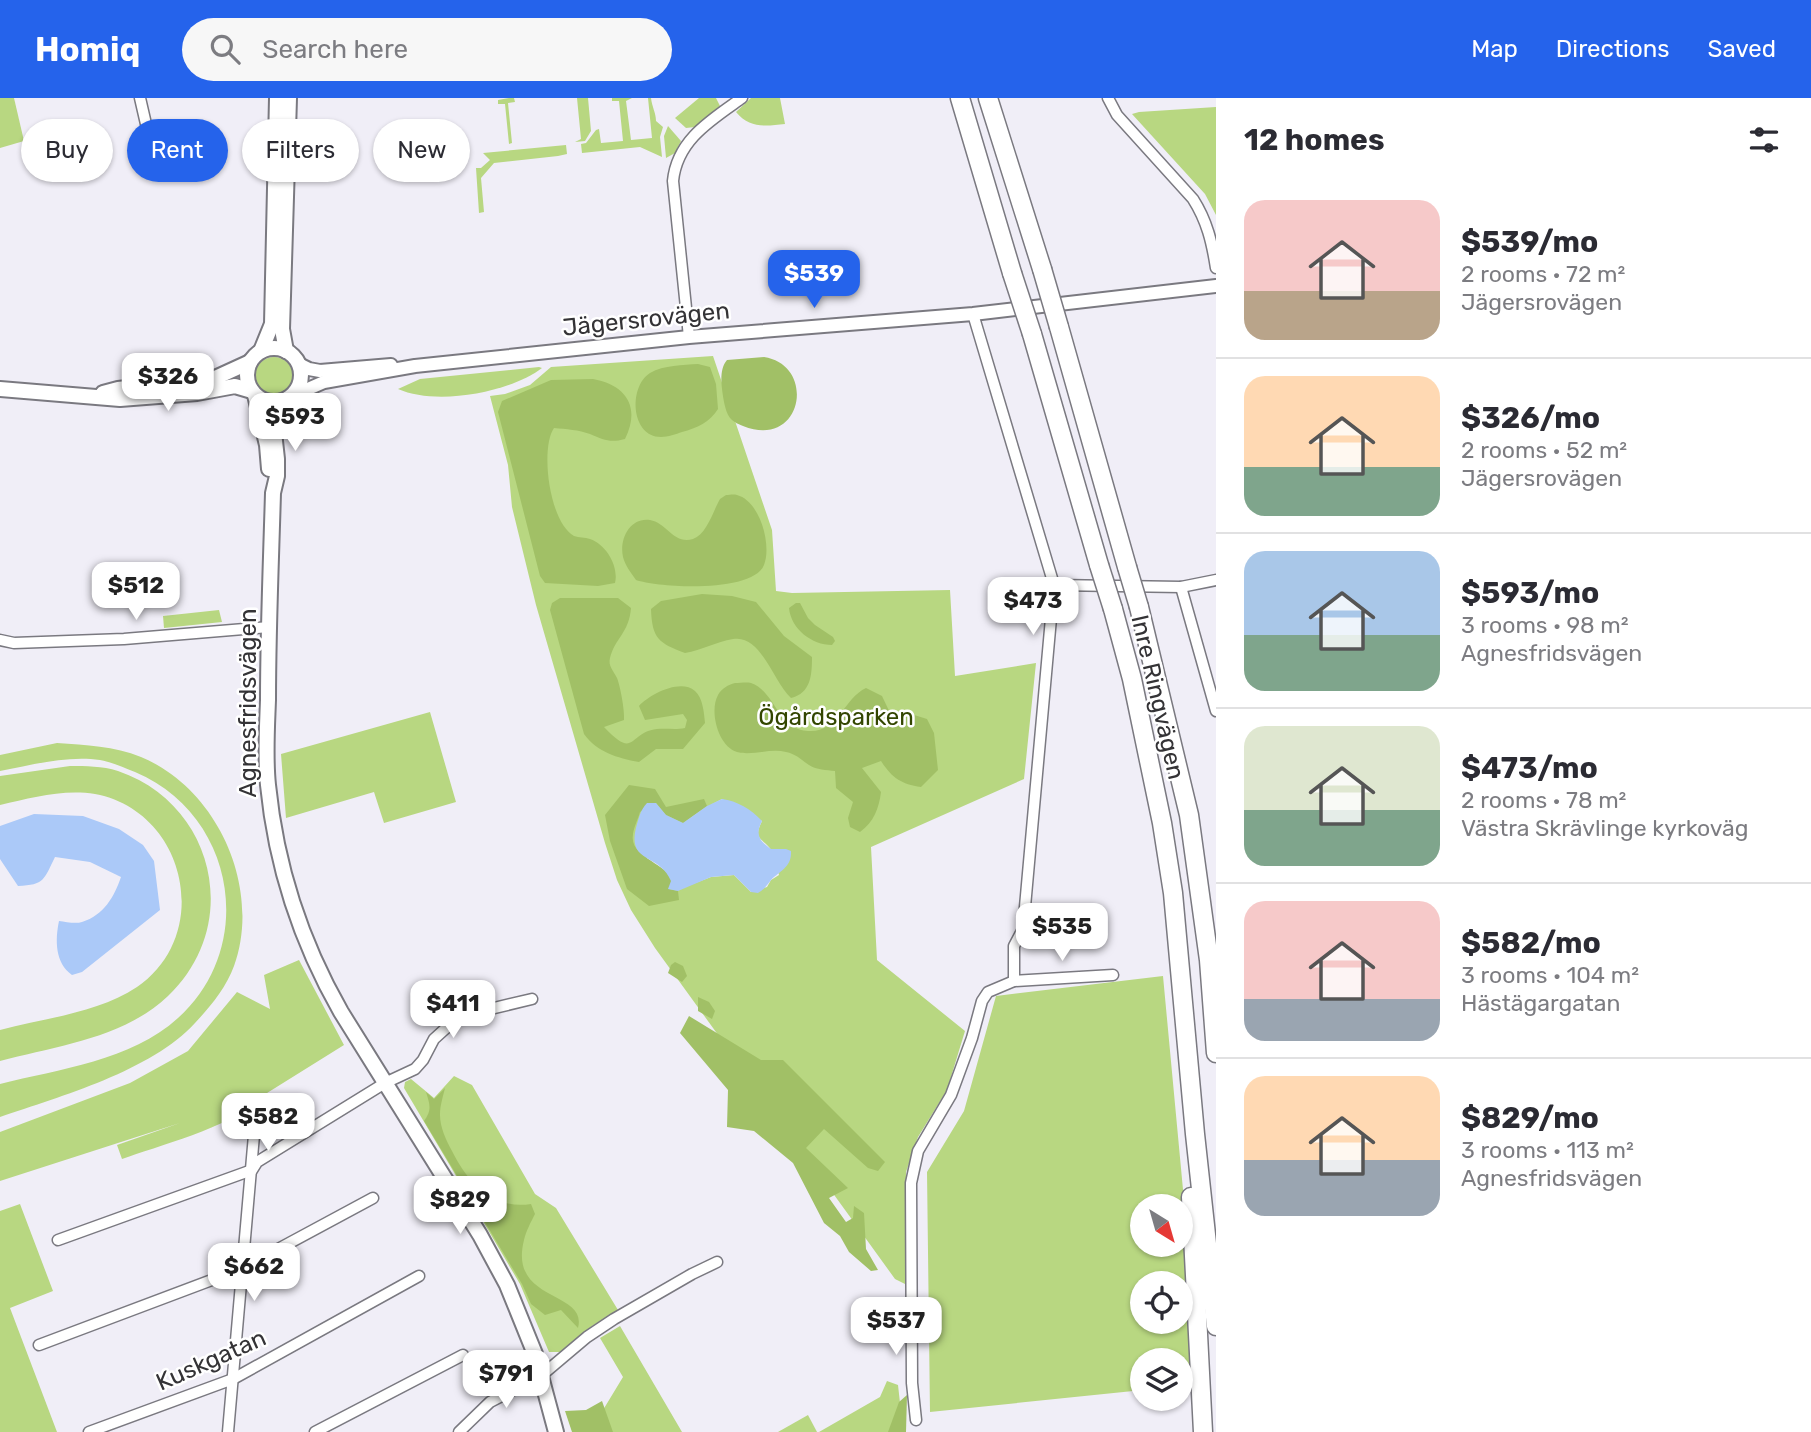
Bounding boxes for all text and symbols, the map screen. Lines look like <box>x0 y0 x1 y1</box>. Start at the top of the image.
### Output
search box <box>182 18 672 81</box>
text: Homiq <box>35 30 140 69</box>
icon: search <box>206 30 244 68</box>
text: Search here <box>262 34 408 65</box>
text: Map <box>1471 35 1518 63</box>
text: Directions <box>1556 35 1669 63</box>
text: Saved <box>1707 35 1776 63</box>
chip: Buy <box>21 119 113 182</box>
chip: Rent <box>127 119 228 182</box>
chip: Filters <box>242 119 359 182</box>
chip: New <box>373 119 470 182</box>
icon: filters <box>1745 121 1783 159</box>
text: 12 homes <box>1244 122 1385 158</box>
text: $539/mo <box>1461 224 1598 260</box>
icon: home <box>1300 228 1384 312</box>
pin: $539 <box>773 250 855 310</box>
text: $539 <box>784 259 844 287</box>
text: 2 rooms · 72 m² <box>1461 260 1625 288</box>
text: Jägersrovägen <box>1461 288 1622 316</box>
street label: Jägersrovägen <box>561 296 731 342</box>
pin: $326 <box>127 354 209 413</box>
text: $326 <box>138 362 198 390</box>
pin: $593 <box>254 394 336 453</box>
text: $326/mo <box>1461 400 1600 436</box>
text: $593 <box>265 402 325 430</box>
icon: home <box>1300 404 1384 488</box>
text: 2 rooms · 52 m² <box>1461 436 1627 464</box>
text: Jägersrovägen <box>1461 464 1622 492</box>
pin: $512 <box>95 562 177 622</box>
text: $512 <box>108 571 164 599</box>
text: $593/mo <box>1461 575 1599 611</box>
pin: $473 <box>992 578 1074 637</box>
icon: home <box>1300 579 1384 663</box>
text: $473 <box>1004 586 1062 614</box>
street label: Agnesfridsvägen <box>234 608 262 798</box>
text: 3 rooms · 98 m² <box>1461 611 1629 639</box>
street label: Inre Ringvägen <box>1125 612 1191 782</box>
text: Agnesfridsvägen <box>1461 639 1642 667</box>
park label: Ögårdsparken <box>758 703 914 731</box>
text: $473/mo <box>1461 750 1598 786</box>
icon: home <box>1300 754 1384 838</box>
text: 2 rooms · 78 m² <box>1461 786 1626 814</box>
text: Västra Skrävlinge kyrkoväg <box>1461 814 1748 842</box>
pin: $535 <box>1021 904 1103 963</box>
text: $535 <box>1032 912 1092 940</box>
text: $582/mo <box>1461 925 1601 961</box>
icon: home <box>1300 929 1384 1013</box>
text: 3 rooms · 104 m² <box>1461 961 1639 989</box>
pin: $411 <box>412 981 494 1040</box>
text: $411 <box>426 989 480 1017</box>
text: Hästägargatan <box>1461 989 1620 1017</box>
pin: $582 <box>227 1094 309 1153</box>
text: $829/mo <box>1461 1100 1599 1136</box>
text: $582 <box>238 1102 298 1130</box>
icon: home <box>1300 1104 1384 1188</box>
text: 3 rooms · 113 m² <box>1461 1136 1634 1164</box>
text: Agnesfridsvägen <box>1461 1164 1642 1192</box>
pin: $829 <box>419 1176 501 1236</box>
text: $829 <box>430 1185 490 1213</box>
north arrow <box>1130 1194 1194 1256</box>
map controls <box>1130 1194 1193 1411</box>
pin: $662 <box>213 1244 295 1303</box>
text: $662 <box>224 1252 284 1280</box>
button: locate <box>1130 1271 1193 1334</box>
pin: $537 <box>855 1298 937 1357</box>
text: $537 <box>867 1306 925 1334</box>
street label: Kuskgatan <box>152 1323 270 1397</box>
button: layers <box>1130 1348 1193 1411</box>
pin: $791 <box>465 1350 547 1410</box>
text: $791 <box>479 1359 533 1387</box>

